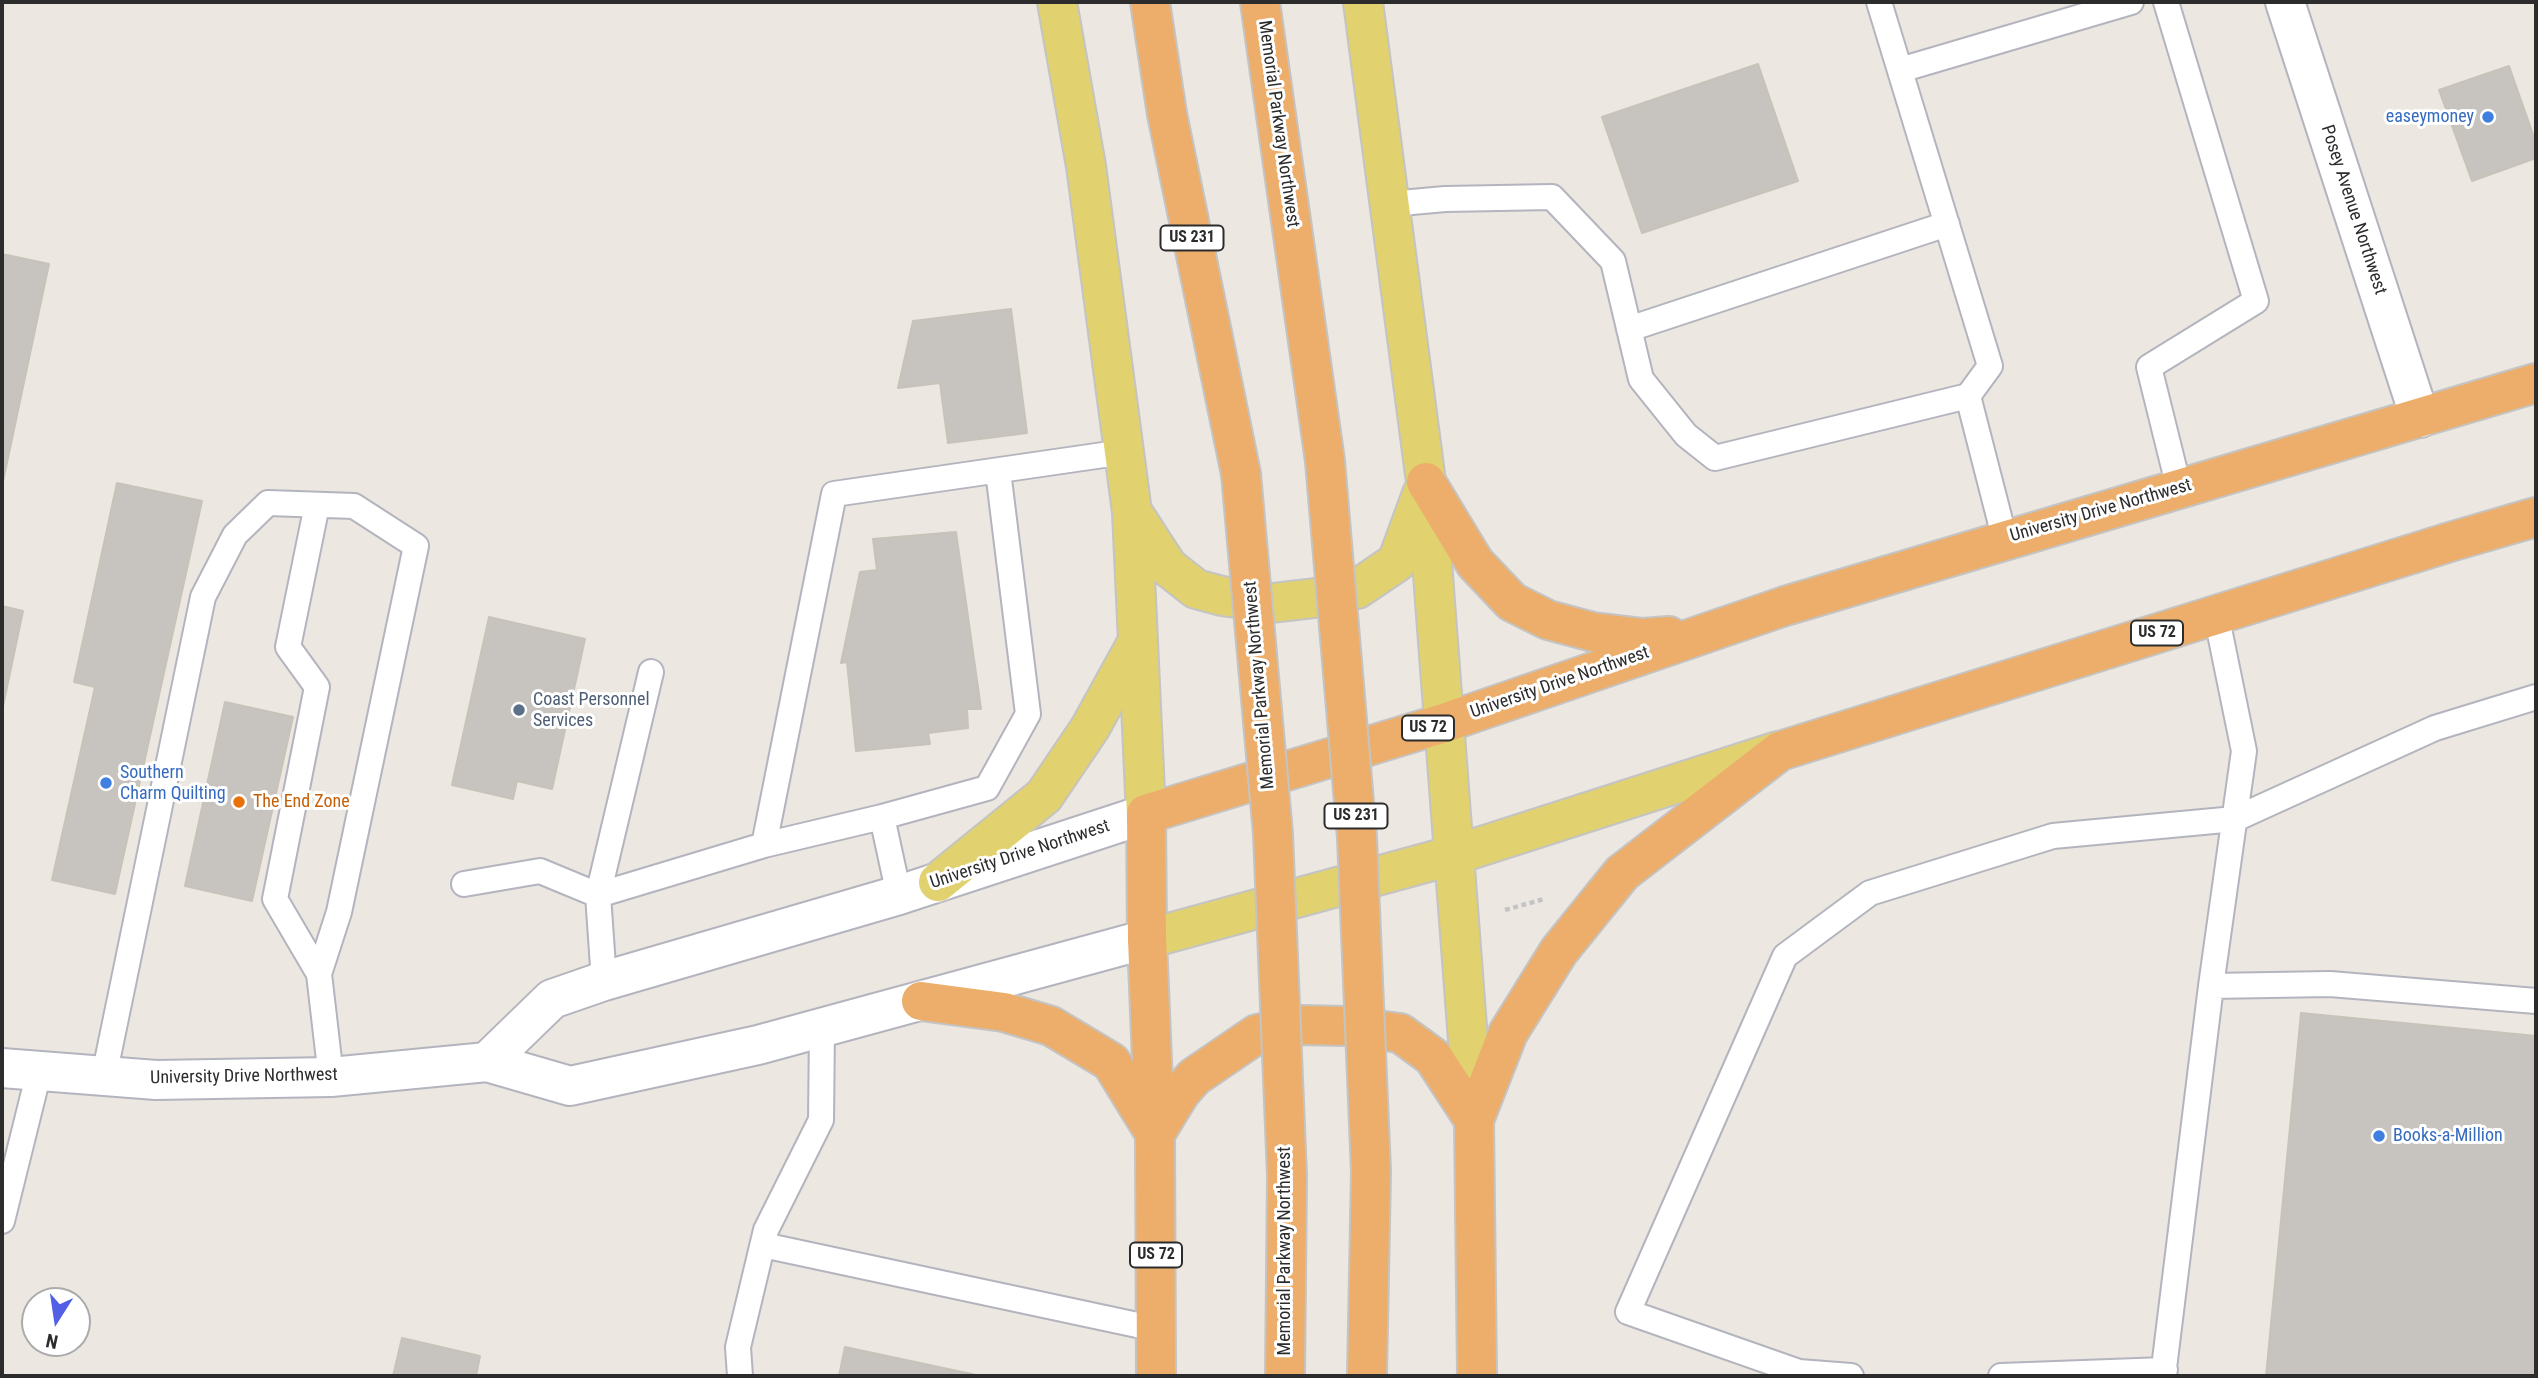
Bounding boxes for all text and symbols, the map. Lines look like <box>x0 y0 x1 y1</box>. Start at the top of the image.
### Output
street label: Memorial Parkway Northwest <box>1253 19 1303 229</box>
place label: easeymoney <box>2386 106 2474 128</box>
marker: easeymoney <box>2480 109 2496 125</box>
street label: Posey Avenue Northwest <box>2315 123 2391 297</box>
road number: US 231 <box>1160 226 1224 250</box>
street label: University Drive Northwest <box>2008 475 2194 547</box>
street label: Memorial Parkway Northwest <box>1240 580 1280 790</box>
road number: US 72 <box>2131 620 2183 646</box>
street label: University Drive Northwest <box>1468 642 1652 724</box>
place label: Coast Personnel Services <box>533 689 650 732</box>
marker: Coast Personnel Services <box>511 702 527 718</box>
road number: US 72 <box>1402 716 1454 740</box>
place label: Southern Charm Quilting <box>120 762 226 804</box>
marker: Southern Charm Quilting <box>98 775 114 791</box>
place label: The End Zone <box>253 791 350 813</box>
marker: The End Zone <box>231 794 247 810</box>
road number: US 231 <box>1324 804 1388 828</box>
street label: University Drive Northwest <box>927 816 1113 894</box>
street label: University Drive Northwest <box>150 1065 338 1089</box>
place label: Books-a-Million <box>2393 1125 2503 1147</box>
marker: Books-a-Million <box>2371 1128 2387 1144</box>
street label: Memorial Parkway Northwest <box>1274 1147 1296 1355</box>
road number: US 72 <box>1130 1242 1182 1268</box>
north arrow <box>21 1287 91 1357</box>
text: N <box>44 1329 60 1354</box>

